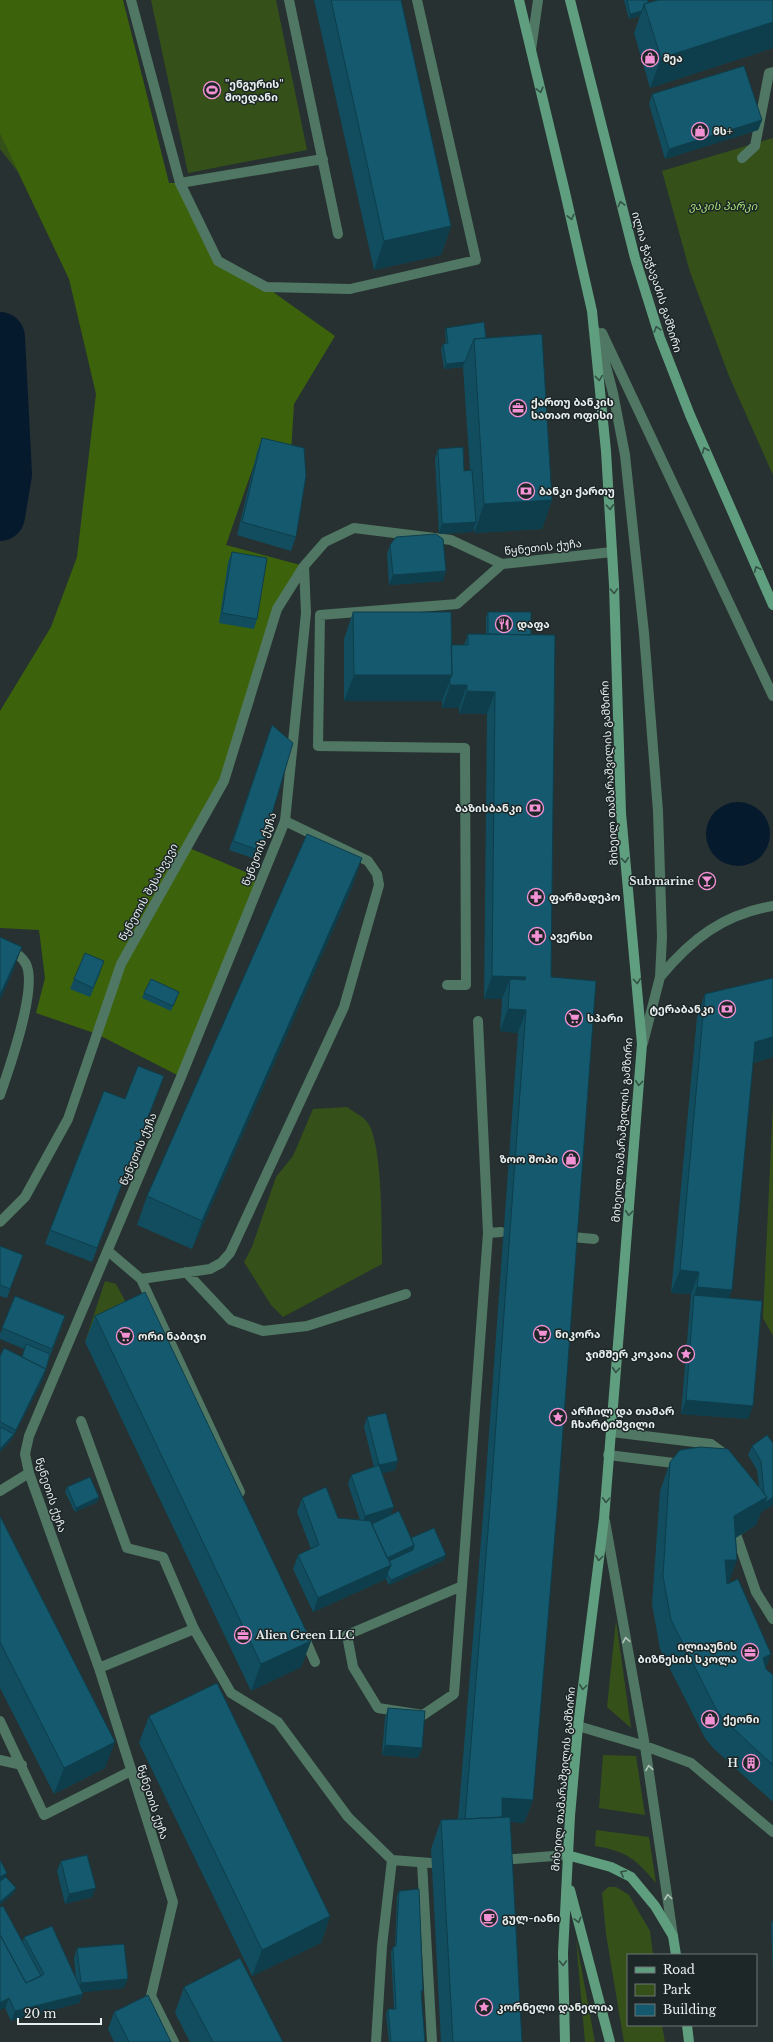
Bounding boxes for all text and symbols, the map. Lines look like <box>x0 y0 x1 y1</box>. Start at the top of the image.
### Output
shop icon: მეა <box>640 48 660 68</box>
place label: მეა <box>663 51 683 65</box>
place label: "ენგურის" მოედანი <box>225 77 284 104</box>
sports icon: "ენგურის" მოედანი <box>202 80 222 100</box>
one-way arrow <box>536 87 544 93</box>
shop icon: მს+ <box>690 121 710 141</box>
place label: მს+ <box>713 124 733 138</box>
park label: ვაკის პარკი <box>689 199 758 213</box>
one-way arrow <box>618 201 626 207</box>
street label: ილია ჭავჭავაძის გამზირი <box>629 210 685 354</box>
one-way arrow <box>566 213 574 220</box>
one-way arrow <box>653 326 662 333</box>
one-way arrow <box>594 375 603 381</box>
place label: ქართუ ბანკის სათაო ოფისი <box>531 395 614 422</box>
office icon: ქართუ ბანკის სათაო ოფისი <box>508 398 528 418</box>
one-way arrow <box>702 446 710 453</box>
bank icon: ბანკი ქართუ <box>516 481 536 501</box>
place label: ბანკი ქართუ <box>539 484 615 498</box>
one-way arrow <box>605 504 614 510</box>
street label: წყნეთის ქუჩა <box>504 536 582 558</box>
one-way arrow <box>754 566 762 574</box>
one-way arrow <box>610 588 619 594</box>
restaurant icon: დაფა <box>494 614 514 634</box>
place label: დაფა <box>517 617 550 631</box>
street label: მიხეილ თამარაშვილის გამზირი <box>597 680 621 866</box>
bank icon: ბაზისბანკი <box>525 798 545 818</box>
place label: ბაზისბანკი <box>455 801 522 815</box>
street label: წყნეთის ქუჩა <box>239 810 279 888</box>
street label: წყნეთის შესახვევი <box>115 841 181 943</box>
one-way arrow <box>620 857 629 864</box>
bar icon: Submarine <box>697 871 717 891</box>
place label: Submarine <box>629 874 695 888</box>
pharmacy icon: ფარმადეპო <box>526 887 546 907</box>
place label: ფარმადეპო <box>549 890 620 904</box>
pharmacy icon: ავერსი <box>527 926 547 946</box>
place label: ავერსი <box>550 929 593 943</box>
one-way arrow <box>633 978 642 984</box>
bank icon: ტერაბანკი <box>717 999 737 1019</box>
place label: ტერაბანკი <box>650 1002 714 1016</box>
supermarket icon: სპარი <box>564 1008 584 1028</box>
place label: სპარი <box>587 1011 623 1025</box>
street label: მიხეილ თამარაშვილის გამზირი <box>609 1037 635 1223</box>
one-way arrow <box>635 1080 644 1086</box>
street label: წყნეთის ქუჩა <box>116 1110 160 1188</box>
shop icon: ზოო შოპი <box>561 1149 581 1169</box>
place label: ზოო შოპი <box>499 1152 558 1166</box>
one-way arrow <box>624 1210 633 1216</box>
supermarket icon: ნიკორა <box>532 1324 552 1344</box>
supermarket icon: ორი ნაბიჯი <box>115 1326 135 1346</box>
place label: ნიკორა <box>555 1327 600 1341</box>
place label: ორი ნაბიჯი <box>138 1329 207 1343</box>
place icon: ჯიმშერ კოკაია <box>676 1344 696 1364</box>
place label: ჯიმშერ კოკაია <box>585 1347 673 1361</box>
one-way arrow <box>611 1367 620 1373</box>
place label: არჩილ და თამარ ჩხარტიშვილი <box>571 1404 675 1431</box>
place icon: არჩილ და თამარ ჩხარტიშვილი <box>548 1407 568 1427</box>
street label: წყნეთის ქუჩა <box>32 1456 70 1534</box>
one-way arrow <box>601 1497 610 1503</box>
one-way arrow <box>595 1555 604 1561</box>
office icon: Alien Green LLC <box>233 1625 253 1645</box>
place label: Alien Green LLC <box>255 1628 355 1642</box>
one-way arrow <box>623 1637 631 1643</box>
place label: ილიაუნის ბიზნესის სკოლა <box>638 1639 737 1666</box>
office icon: ილიაუნის ბიზნესის სკოლა <box>740 1642 760 1662</box>
one-way arrow <box>579 1684 588 1690</box>
street label: მიხეილ თამარაშვილის გამზირი <box>548 1686 578 1872</box>
shop icon: ქეონი <box>700 1709 720 1729</box>
place label: ქეონი <box>723 1712 760 1726</box>
building icon: H <box>741 1753 761 1773</box>
place label: H <box>728 1756 739 1770</box>
street label: წყნეთის ქუჩა <box>134 1763 172 1841</box>
one-way arrow <box>645 1765 654 1771</box>
one-way arrow <box>620 1870 628 1878</box>
one-way arrow <box>664 1894 673 1900</box>
cafe icon: გულ-იანი <box>479 1908 499 1928</box>
place label: გულ-იანი <box>502 1911 560 1925</box>
one-way arrow <box>573 1916 581 1923</box>
legend <box>627 1954 757 2026</box>
one-way arrow <box>559 1960 567 1966</box>
text: Road <box>663 1962 695 1977</box>
text: Park <box>663 1982 691 1997</box>
place icon: კორნელი დანელია <box>474 1997 494 2017</box>
scale bar <box>18 2000 101 2026</box>
place label: კორნელი დანელია <box>497 2000 614 2014</box>
text: Building <box>663 2002 717 2017</box>
text: 20 m <box>24 2006 56 2021</box>

